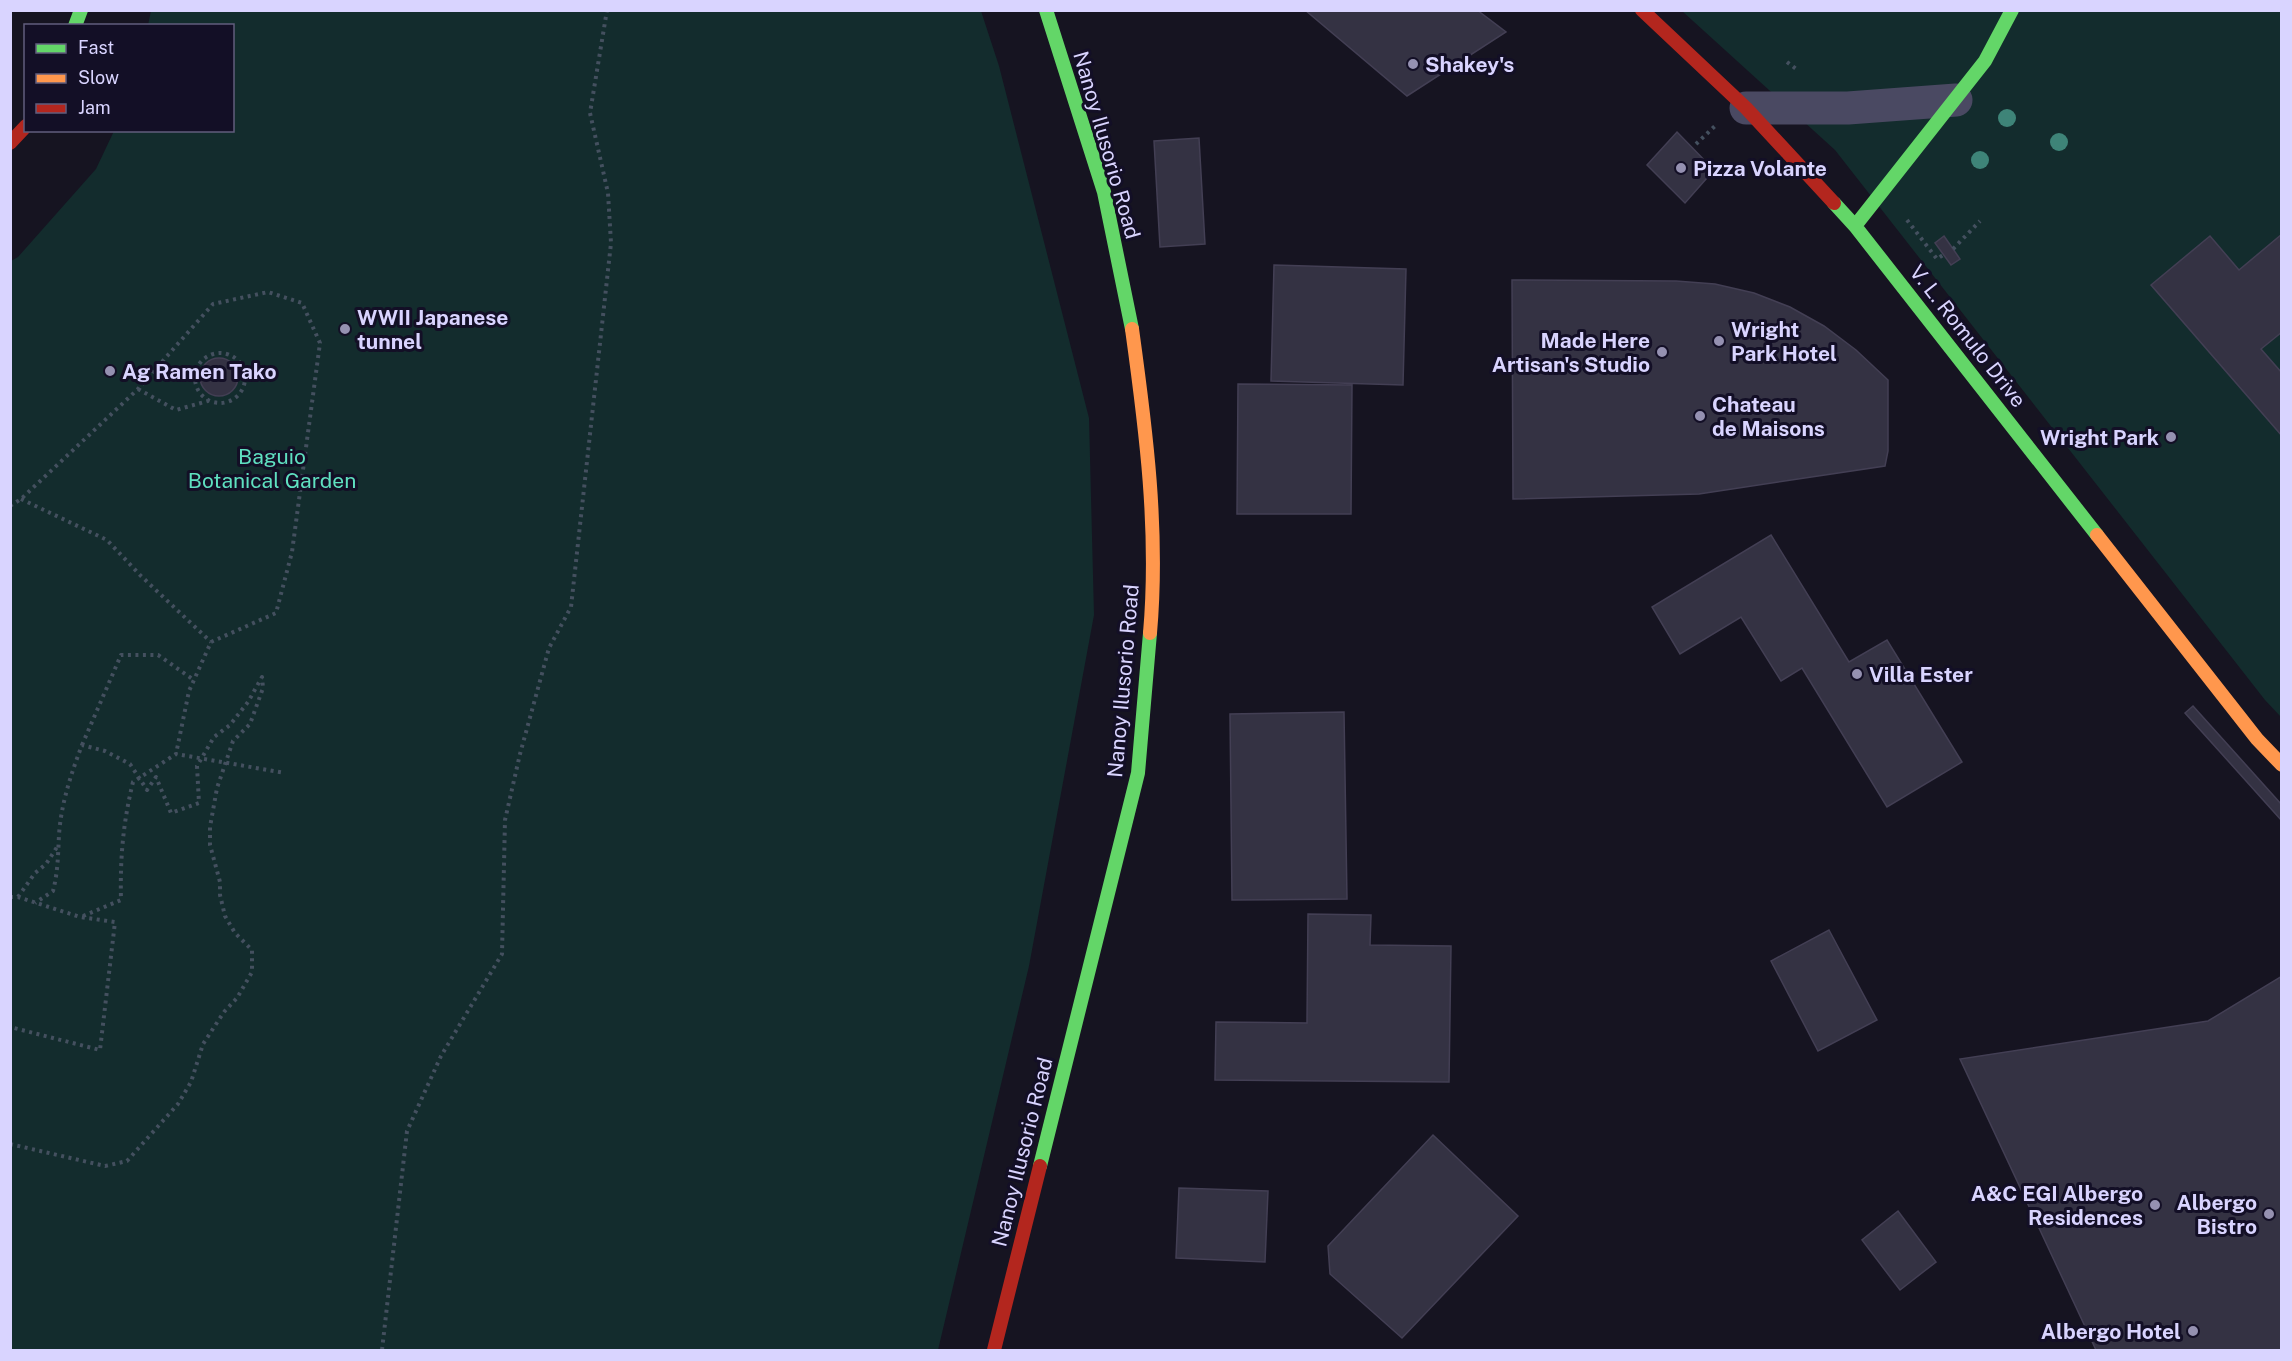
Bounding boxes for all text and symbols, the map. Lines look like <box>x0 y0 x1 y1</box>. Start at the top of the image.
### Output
legend <box>24 24 234 132</box>
text: Fast <box>78 37 114 58</box>
street label: Nanoy Ilusorio Road <box>1068 48 1146 242</box>
place label: Shakey's <box>1425 52 1514 77</box>
marker: Shakey's <box>1406 57 1420 71</box>
text: Slow <box>78 67 119 88</box>
text: Jam <box>78 97 111 118</box>
place label: Pizza Volante <box>1693 156 1827 181</box>
marker: Pizza Volante <box>1674 161 1688 175</box>
street label: V. L. Romulo Drive <box>1905 260 2031 412</box>
place label: WWII Japanese tunnel <box>357 305 508 354</box>
place label: Wright Park Hotel <box>1731 317 1837 366</box>
marker: WWII Japanese tunnel <box>338 322 352 336</box>
place label: Made Here Artisan's Studio <box>1492 328 1650 377</box>
marker: Wright Park Hotel <box>1712 334 1726 348</box>
marker: Made Here Artisan's Studio <box>1655 345 1669 359</box>
place label: Ag Ramen Tako <box>122 359 277 384</box>
marker: Ag Ramen Tako <box>103 364 117 378</box>
place label: Chateau de Maisons <box>1712 392 1825 441</box>
marker: Chateau de Maisons <box>1693 409 1707 423</box>
place label: Wright Park <box>2040 425 2159 450</box>
marker: Wright Park <box>2164 430 2178 444</box>
park label: Baguio Botanical Garden <box>188 444 356 493</box>
street label: Nanoy Ilusorio Road <box>1102 583 1144 779</box>
place label: Villa Ester <box>1869 662 1973 687</box>
marker: Villa Ester <box>1850 667 1864 681</box>
street label: Nanoy Ilusorio Road <box>986 1055 1058 1249</box>
place label: A&C EGI Albergo Residences <box>1971 1181 2143 1230</box>
place label: Albergo Bistro <box>2177 1190 2257 1239</box>
marker: A&C EGI Albergo Residences <box>2148 1198 2162 1212</box>
marker: Albergo Bistro <box>2262 1207 2276 1221</box>
place label: Albergo Hotel <box>2041 1319 2181 1344</box>
marker: Albergo Hotel <box>2186 1324 2200 1338</box>

